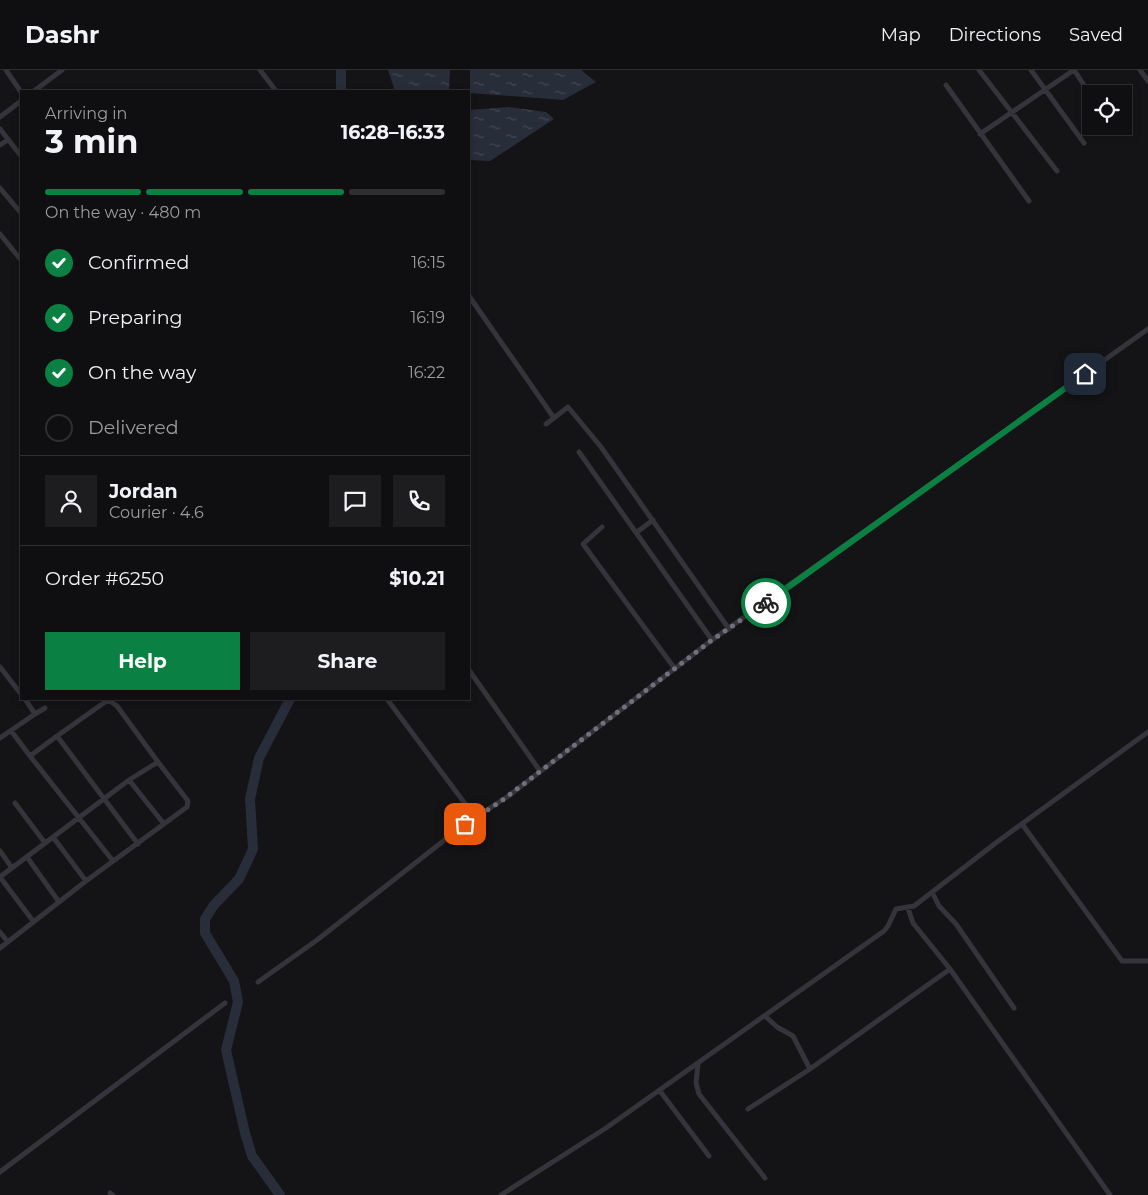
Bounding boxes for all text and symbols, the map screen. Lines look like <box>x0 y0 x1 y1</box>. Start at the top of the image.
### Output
text: Dashr <box>25 20 99 49</box>
text: Map <box>881 24 921 46</box>
text: Directions <box>949 24 1041 46</box>
text: Saved <box>1069 24 1123 46</box>
map controls <box>1082 85 1132 135</box>
button: locate <box>1082 85 1132 135</box>
text: Arriving in <box>45 104 127 123</box>
text: 16:28–16:33 <box>341 121 445 144</box>
text: 3 min <box>45 122 138 161</box>
text: On the way · 480 m <box>45 203 201 222</box>
icon: check <box>45 249 73 277</box>
text: Confirmed <box>88 251 189 274</box>
text: 16:15 <box>411 253 445 272</box>
icon: check <box>45 304 73 332</box>
text: Preparing <box>88 306 183 329</box>
text: 16:19 <box>411 308 445 327</box>
pin <box>1064 353 1106 395</box>
icon: check <box>45 359 73 387</box>
icon: home <box>1071 360 1099 388</box>
text: On the way <box>88 361 196 384</box>
text: 16:22 <box>408 363 445 382</box>
text: Delivered <box>88 416 179 439</box>
button: person <box>45 475 97 527</box>
button: chat <box>329 475 381 527</box>
button: phone <box>393 475 445 527</box>
text: Jordan <box>109 480 178 503</box>
text: Courier · 4.6 <box>109 503 204 522</box>
text: Order #6250 <box>45 567 164 590</box>
text: $10.21 <box>389 567 445 590</box>
courier <box>741 578 791 628</box>
icon: bike <box>752 589 780 617</box>
button: Help <box>45 632 240 690</box>
button: Share <box>250 632 445 690</box>
pin <box>444 803 486 845</box>
icon: bag <box>451 810 479 838</box>

